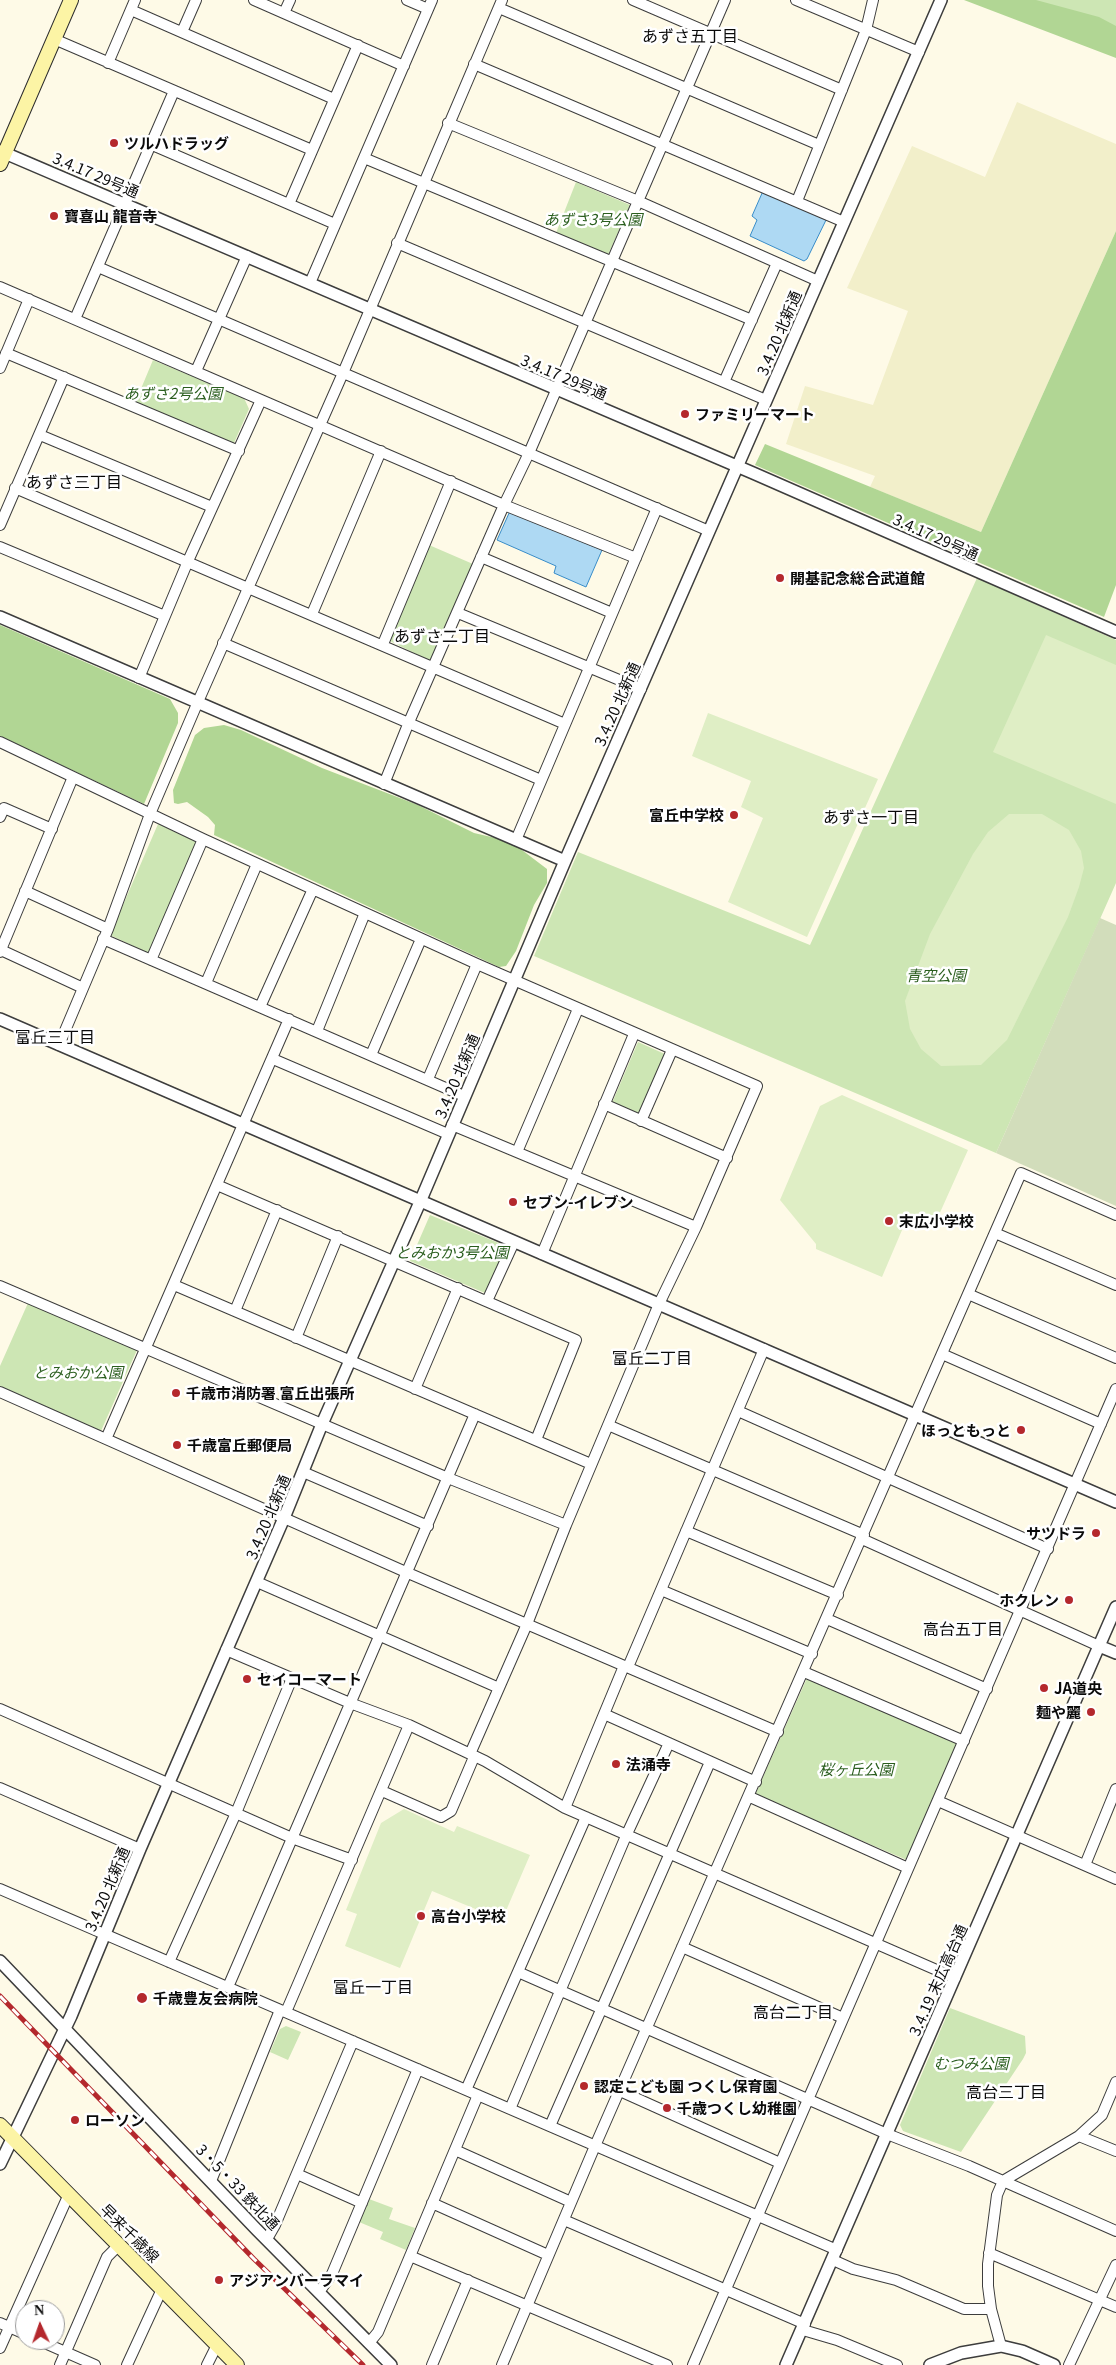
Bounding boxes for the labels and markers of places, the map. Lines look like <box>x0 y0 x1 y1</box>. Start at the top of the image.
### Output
place label: ツルハドラッグ <box>124 134 229 152</box>
marker: ツルハドラッグ <box>108 137 120 149</box>
place label: 寶喜山 龍音寺 <box>64 207 157 225</box>
marker: 寶喜山 龍音寺 <box>48 210 60 222</box>
place label: ファミリーマート <box>695 405 815 423</box>
marker: ファミリーマート <box>679 408 691 420</box>
place label: 開基記念総合武道館 <box>790 569 925 587</box>
marker: 開基記念総合武道館 <box>774 572 786 584</box>
place label: 富丘中学校 <box>649 806 724 824</box>
marker: 富丘中学校 <box>728 809 740 821</box>
place label: セブン-イレブン <box>523 1193 634 1211</box>
marker: セブン-イレブン <box>507 1196 519 1208</box>
place label: 末広小学校 <box>899 1212 974 1230</box>
marker: 末広小学校 <box>883 1215 895 1227</box>
place label: 千歳市消防署 富丘出張所 <box>186 1384 354 1402</box>
marker: 千歳市消防署 富丘出張所 <box>170 1387 182 1399</box>
place label: ほっともっと <box>921 1421 1011 1439</box>
marker: ほっともっと <box>1015 1424 1027 1436</box>
place label: 千歳富丘郵便局 <box>187 1436 292 1454</box>
marker: 千歳富丘郵便局 <box>171 1439 183 1451</box>
place label: サツドラ <box>1026 1524 1086 1542</box>
marker: サツドラ <box>1090 1527 1102 1539</box>
place label: ホクレン <box>999 1591 1059 1609</box>
marker: ホクレン <box>1063 1594 1075 1606</box>
place label: セイコーマート <box>257 1670 362 1688</box>
marker: セイコーマート <box>241 1673 253 1685</box>
place label: JA道央 <box>1054 1679 1102 1697</box>
marker: JA道央 <box>1038 1682 1050 1694</box>
place label: 麺や麗 <box>1036 1703 1081 1721</box>
marker: 麺や麗 <box>1085 1706 1097 1718</box>
place label: 法涌寺 <box>626 1755 671 1773</box>
marker: 法涌寺 <box>610 1758 622 1770</box>
place label: 高台小学校 <box>431 1907 506 1925</box>
marker: 高台小学校 <box>415 1910 427 1922</box>
place label: 千歳豊友会病院 <box>153 1989 258 2007</box>
marker: 千歳豊友会病院 <box>135 1991 149 2005</box>
place label: 認定こども園 つくし保育園 <box>594 2077 777 2095</box>
marker: 認定こども園 つくし保育園 <box>578 2080 590 2092</box>
place label: 千歳つくし幼稚園 <box>677 2099 797 2117</box>
marker: 千歳つくし幼稚園 <box>661 2102 673 2114</box>
place label: ローソン <box>85 2111 145 2129</box>
marker: ローソン <box>69 2114 81 2126</box>
place label: アジアンバーラマイ <box>229 2271 364 2289</box>
marker: アジアンバーラマイ <box>213 2274 225 2286</box>

